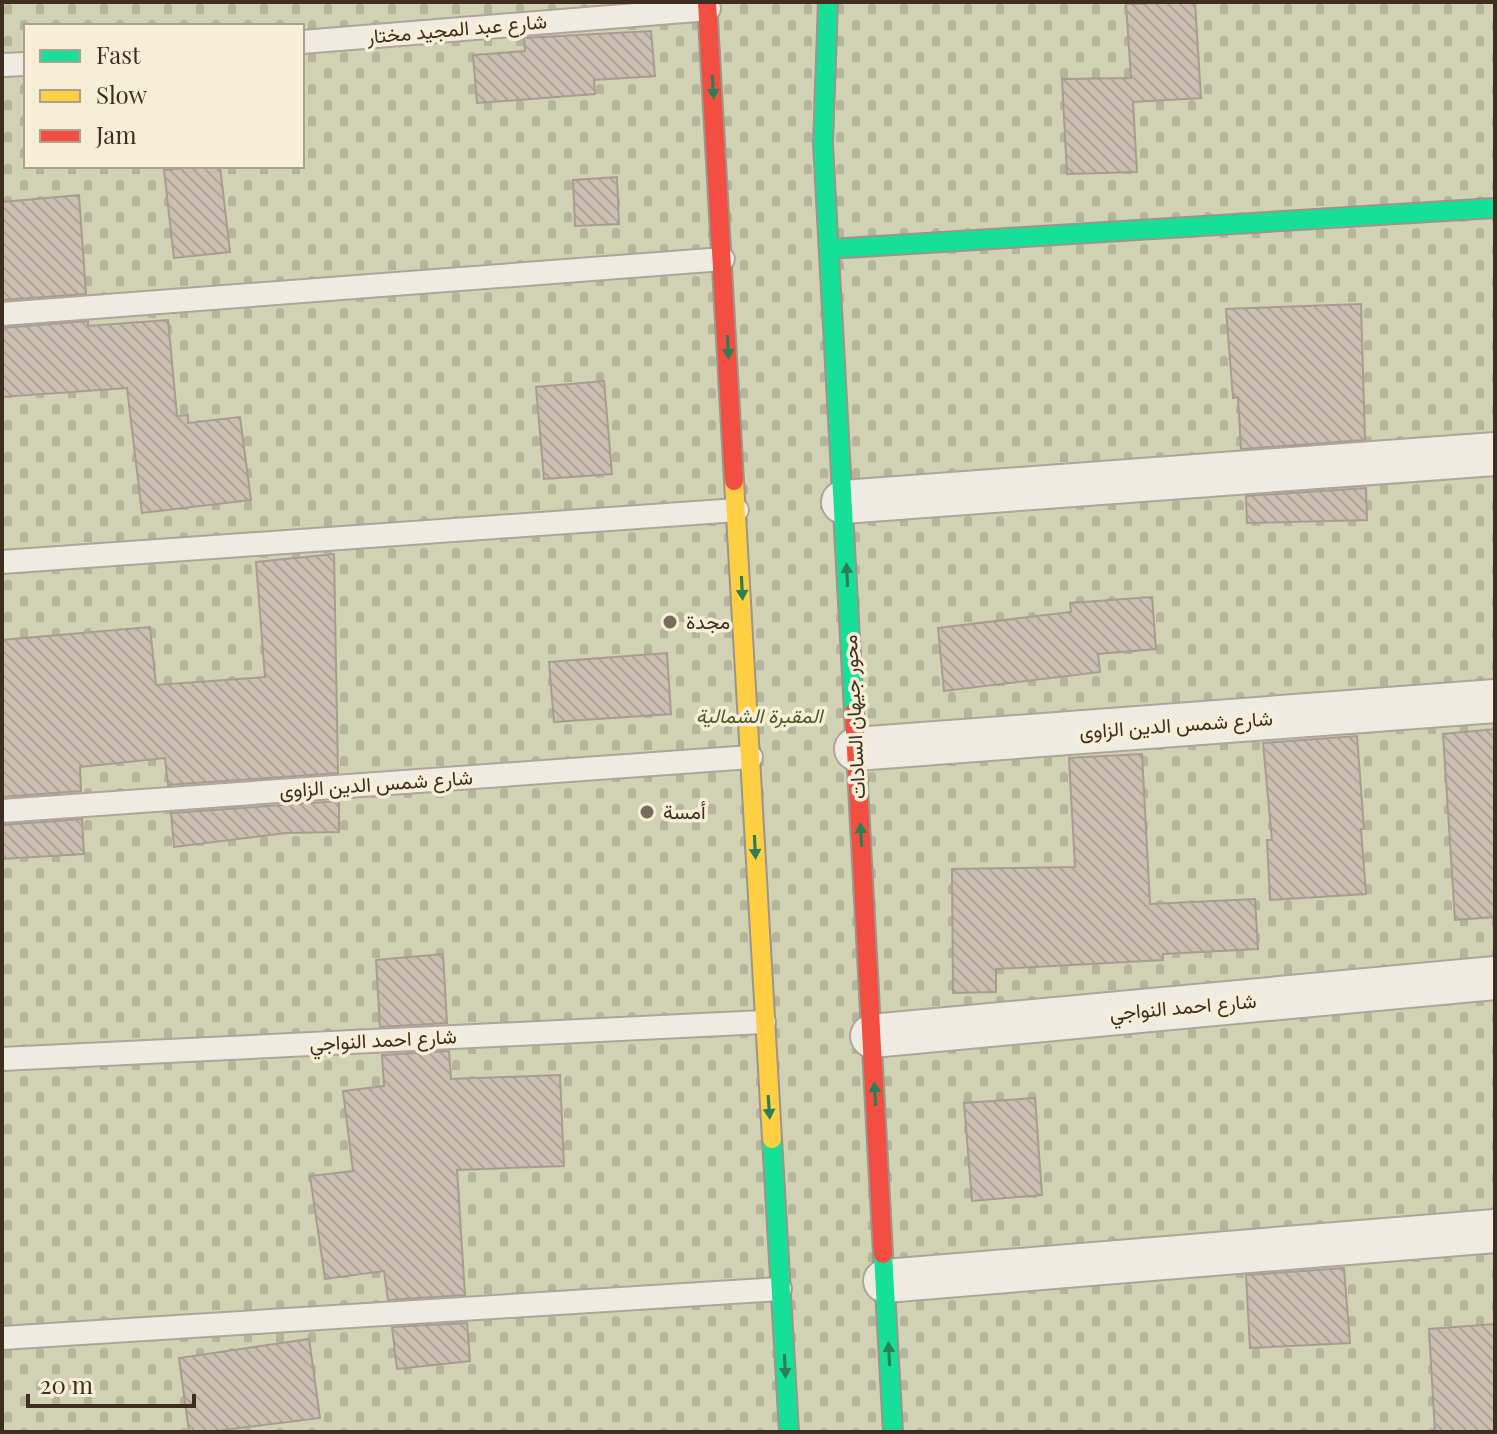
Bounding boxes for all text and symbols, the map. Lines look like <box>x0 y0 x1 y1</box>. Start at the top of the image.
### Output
street label: شارع عبد المجيد مختار <box>365 6 548 51</box>
legend <box>24 24 304 168</box>
text: Fast <box>96 38 141 70</box>
one-way arrow <box>707 75 720 100</box>
text: Slow <box>96 78 148 110</box>
text: Jam <box>95 118 137 150</box>
one-way arrow <box>722 335 735 360</box>
one-way arrow <box>840 562 853 587</box>
one-way arrow <box>735 576 748 601</box>
place label: مجدة <box>686 607 730 634</box>
marker: مجدة <box>661 613 679 631</box>
street label: محور جيهان السادات <box>835 634 871 800</box>
park label: المقبرة الشمالية <box>696 701 825 729</box>
street label: شارع شمس الدين الزاوى <box>1078 703 1274 746</box>
street label: شارع شمس الدين الزاوى <box>278 762 474 805</box>
place label: أمسة <box>663 797 706 824</box>
marker: أمسة <box>638 803 656 821</box>
one-way arrow <box>854 822 867 847</box>
one-way arrow <box>749 835 762 860</box>
street label: شارع احمد النواجي <box>1108 986 1258 1030</box>
street label: شارع احمد النواجي <box>309 1021 457 1061</box>
one-way arrow <box>868 1082 881 1107</box>
one-way arrow <box>763 1095 776 1120</box>
one-way arrow <box>882 1341 895 1366</box>
one-way arrow <box>779 1354 792 1379</box>
scale bar <box>28 1358 194 1408</box>
text: 20 m <box>40 1368 93 1400</box>

